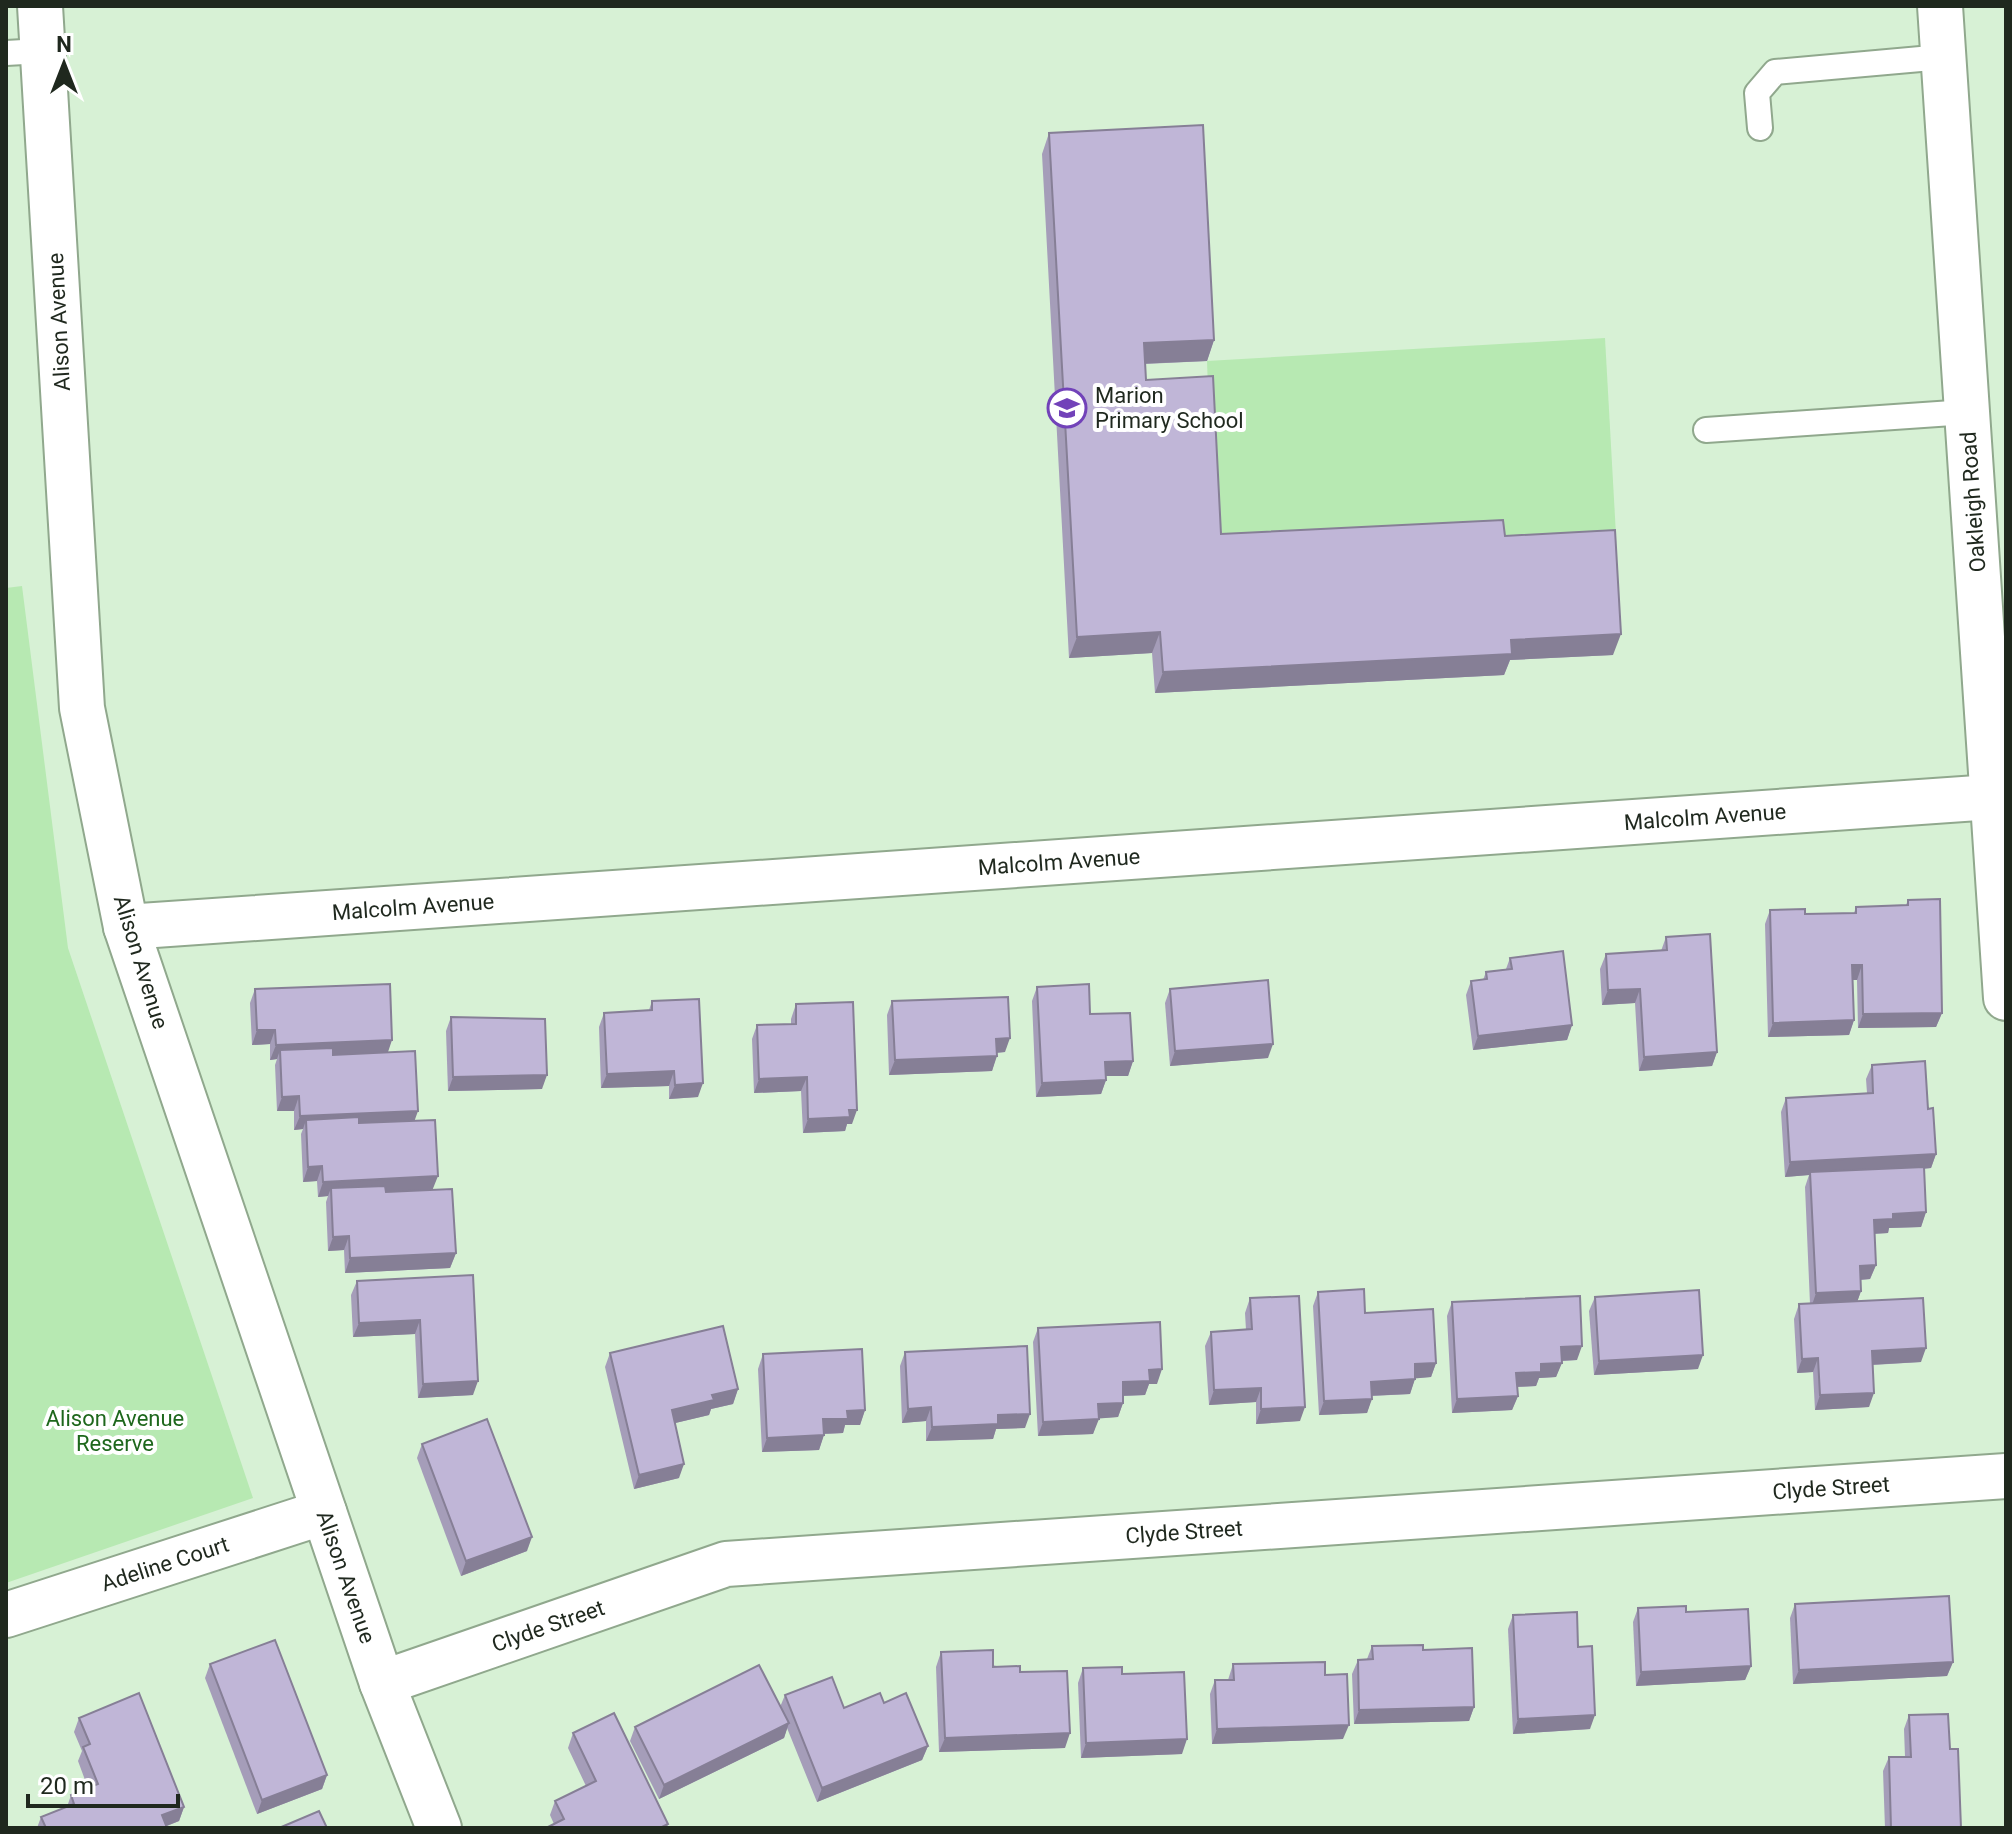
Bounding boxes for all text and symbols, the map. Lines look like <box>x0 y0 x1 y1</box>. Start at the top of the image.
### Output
north arrow <box>24 24 104 104</box>
text: N <box>56 32 72 57</box>
street label: Alison Avenue <box>43 252 75 392</box>
place label: Marion Primary School <box>1095 383 1244 433</box>
school or university icon: Marion Primary School <box>1046 387 1088 429</box>
street label: Oakleigh Road <box>1956 431 1990 573</box>
street label: Malcolm Avenue <box>1623 799 1787 835</box>
street label: Malcolm Avenue <box>977 844 1141 880</box>
street label: Malcolm Avenue <box>331 889 495 925</box>
street label: Alison Avenue <box>109 892 173 1032</box>
park label: Alison Avenue Reserve <box>46 1406 184 1456</box>
street label: Clyde Street <box>1772 1471 1890 1505</box>
street label: Alison Avenue <box>312 1507 380 1647</box>
street label: Clyde Street <box>1125 1515 1243 1549</box>
street label: Adeline Court <box>98 1532 232 1596</box>
street label: Clyde Street <box>488 1595 608 1657</box>
scale bar <box>28 1758 178 1808</box>
text: 20 m <box>40 1772 94 1800</box>

